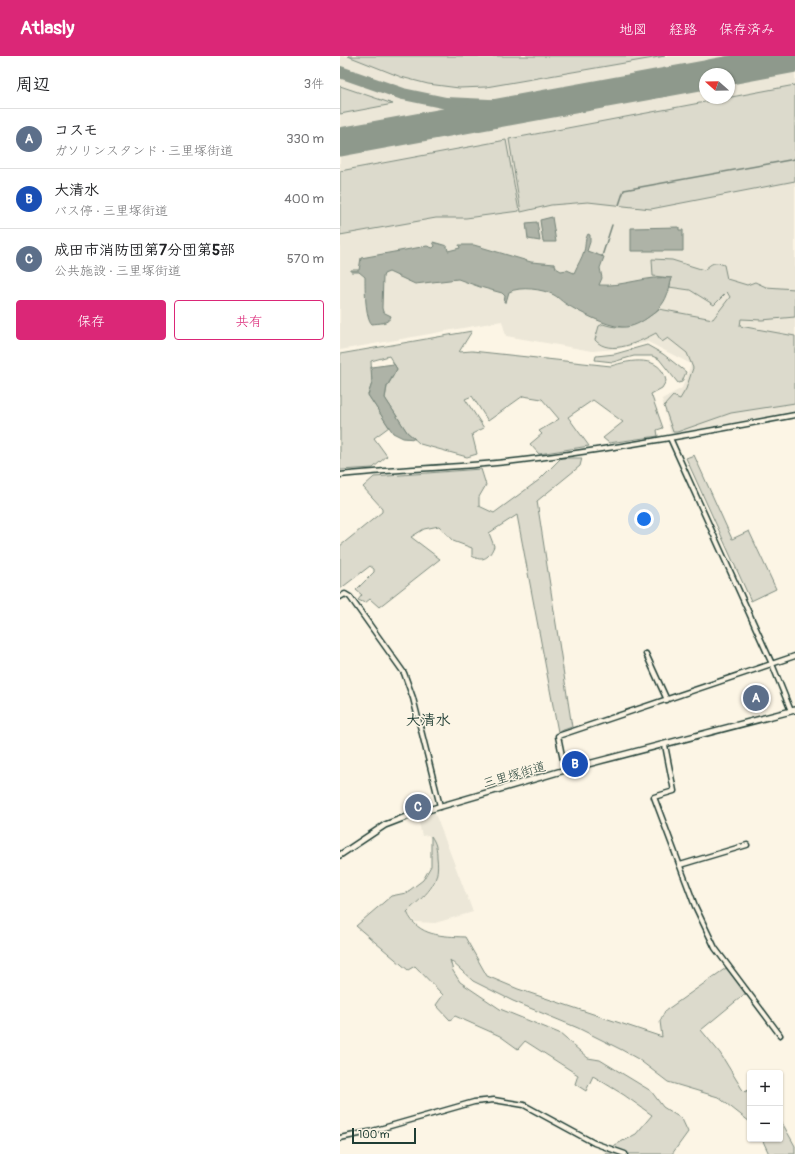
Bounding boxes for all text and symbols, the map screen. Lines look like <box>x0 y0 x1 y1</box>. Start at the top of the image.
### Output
text: Atlasly <box>20 16 74 40</box>
text: 地図 <box>619 21 647 38</box>
text: 経路 <box>669 21 697 38</box>
text: 保存済み <box>719 21 775 38</box>
north arrow <box>699 68 735 104</box>
text: 周辺 <box>16 74 50 95</box>
text: 3件 <box>304 76 324 92</box>
text: コスモ <box>54 121 98 140</box>
text: A <box>25 131 33 147</box>
text: 330 m <box>286 131 324 147</box>
text: ガソリンスタンド · 三里塚街道 <box>54 143 233 159</box>
text: 大清水 <box>54 181 99 200</box>
text: B <box>25 191 33 207</box>
text: 400 m <box>284 191 324 207</box>
text: バス停 · 三里塚街道 <box>54 203 168 219</box>
text: 成田市消防団第7分団第5部 <box>54 241 235 260</box>
text: C <box>25 251 33 267</box>
text: 570 m <box>287 251 324 267</box>
text: 公共施設 · 三里塚街道 <box>54 263 181 279</box>
button: 保存 <box>16 300 166 340</box>
button: 共有 <box>174 300 324 340</box>
your location <box>634 509 654 529</box>
pin: A <box>743 683 769 713</box>
district label: 大清水 <box>405 711 451 730</box>
pin: B <box>562 749 588 779</box>
street label: 三里塚街道 <box>481 758 548 792</box>
pin: C <box>405 792 431 822</box>
map controls <box>747 1070 783 1142</box>
button: + <box>747 1070 783 1106</box>
button: − <box>747 1106 783 1142</box>
scale bar <box>352 1126 416 1145</box>
text: 100 m <box>358 1128 389 1141</box>

